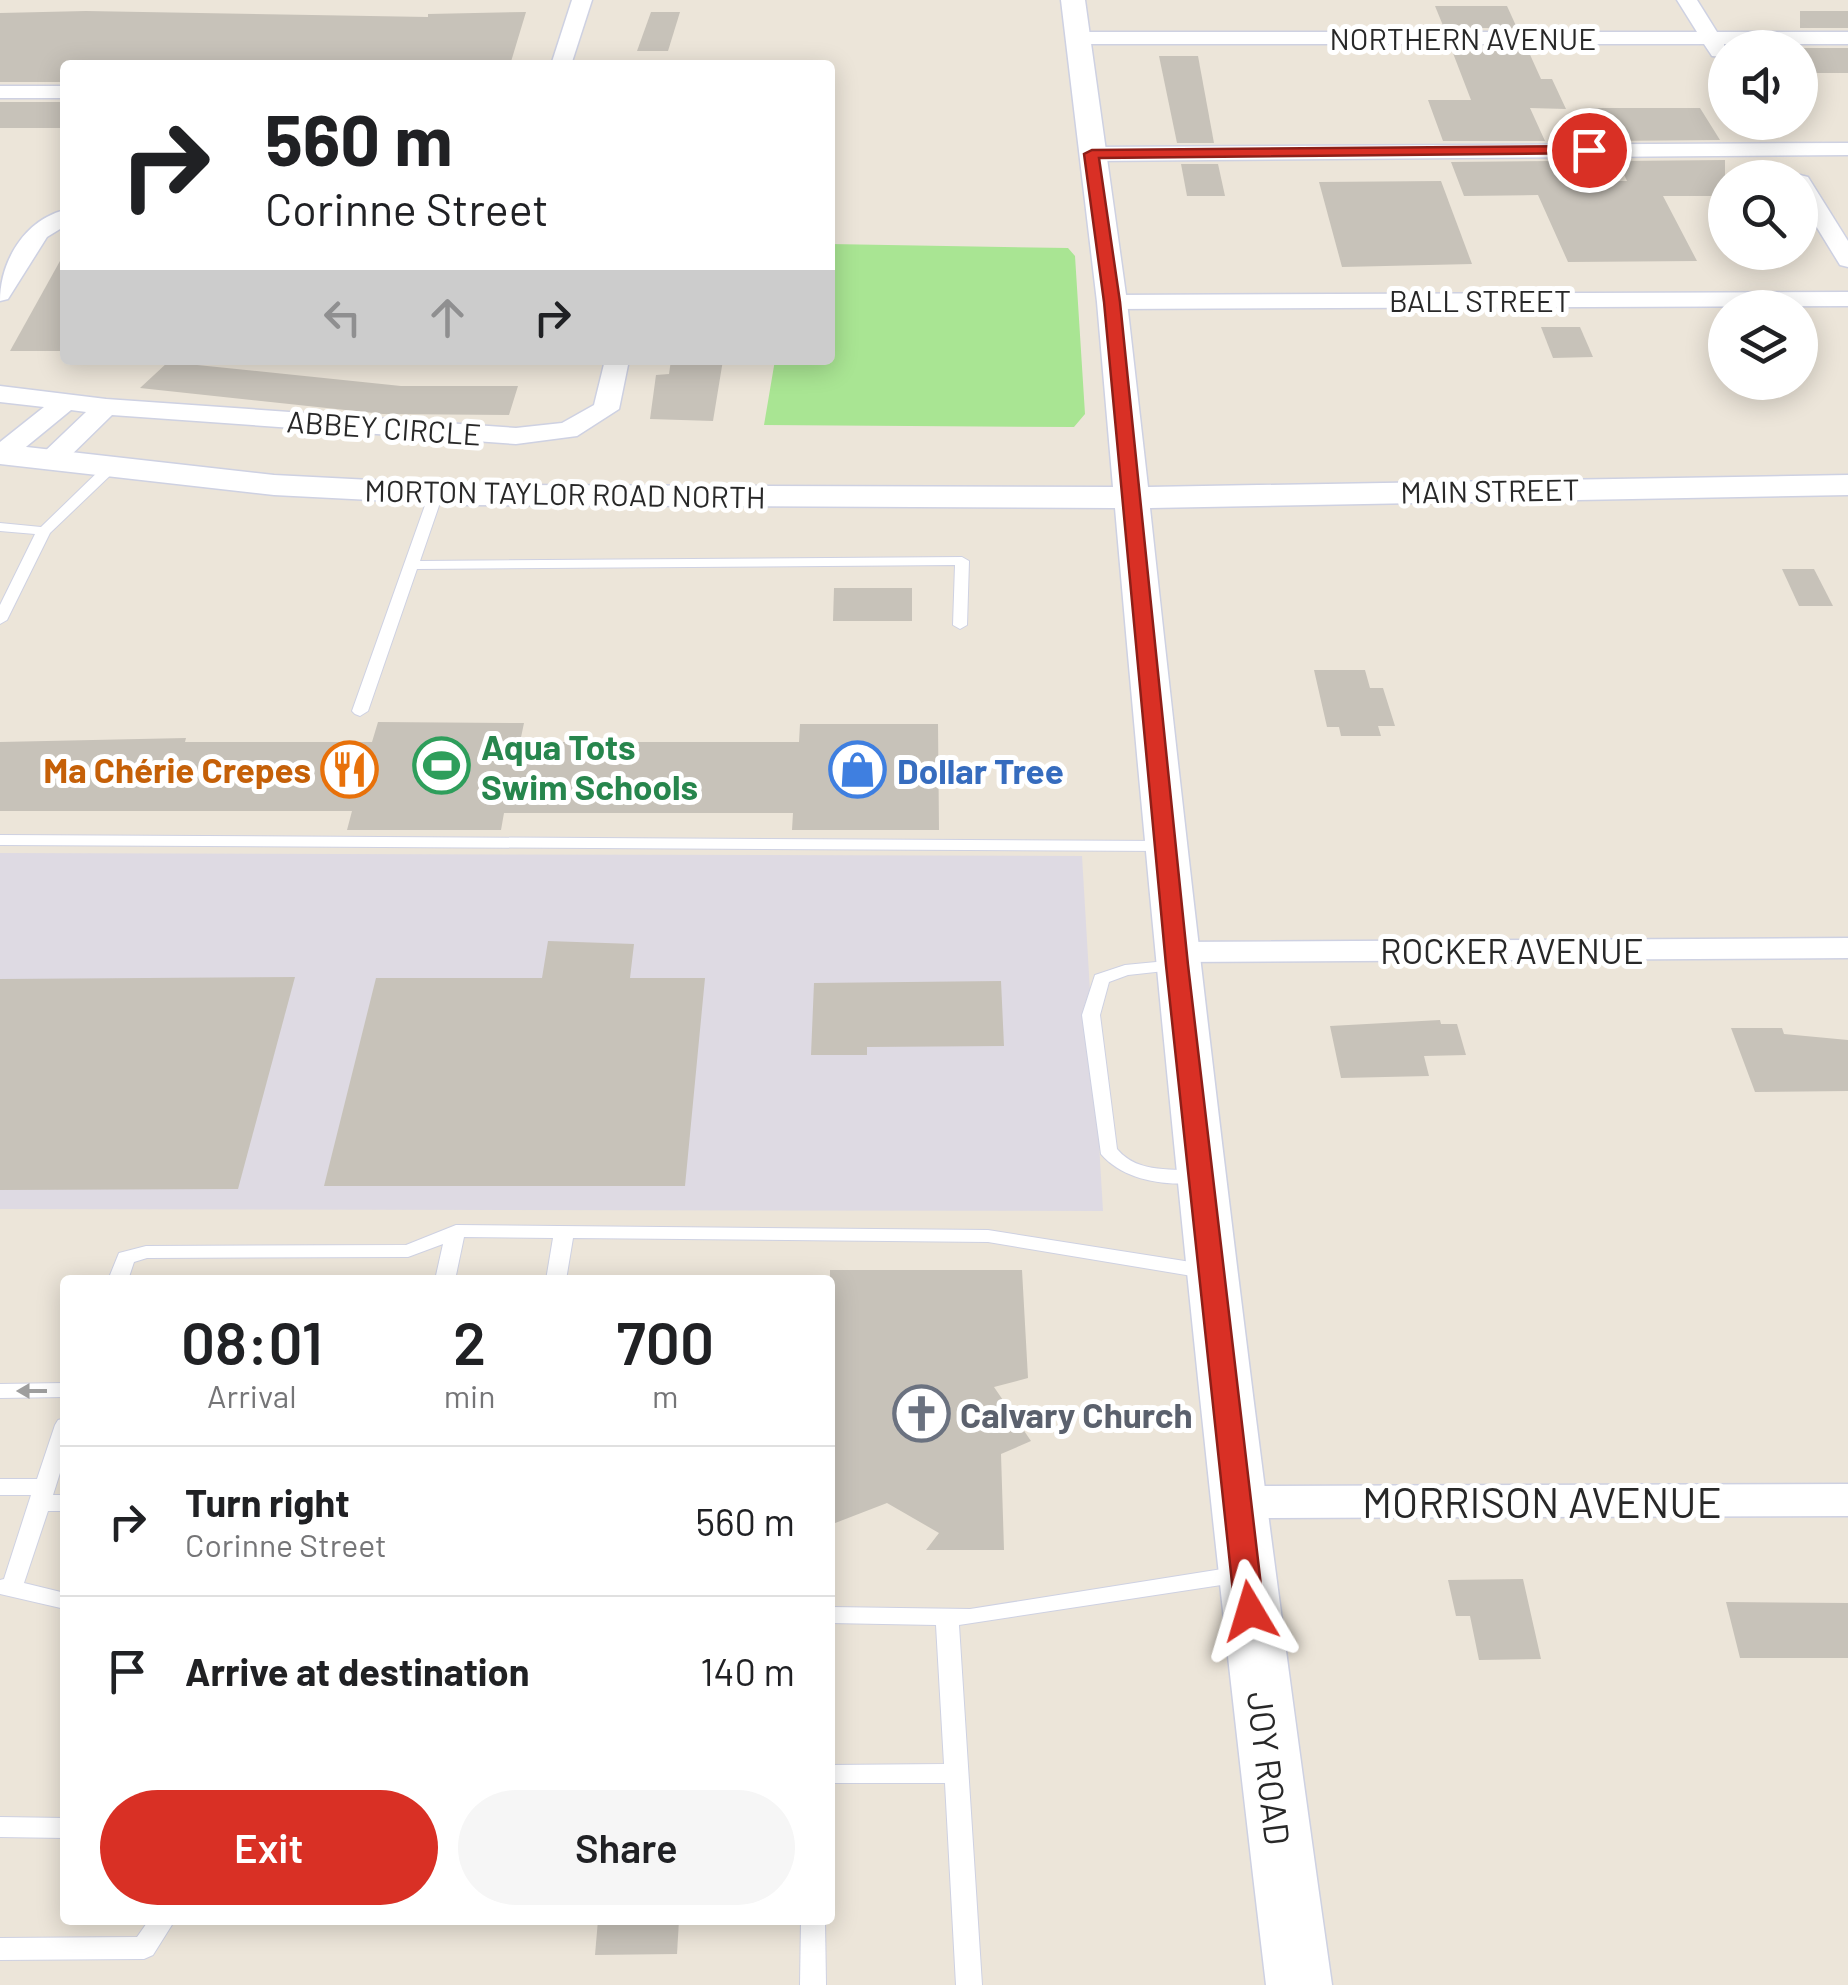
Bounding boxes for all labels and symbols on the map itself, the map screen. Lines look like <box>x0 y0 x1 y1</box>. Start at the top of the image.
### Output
street label: NORTHERN AVENUE <box>1330 20 1596 56</box>
pin <box>1547 108 1632 193</box>
street label: BALL STREET <box>1389 282 1571 318</box>
street label: ABBEY CIRCLE <box>286 402 482 452</box>
street label: MAIN STREET <box>1400 470 1580 510</box>
street label: MORTON TAYLOR ROAD NORTH <box>364 472 766 514</box>
place label: Aqua Tots Swim Schools <box>481 725 698 807</box>
sports icon: Aqua Tots Swim Schools <box>412 736 472 796</box>
restaurant icon: Ma Chérie Crepes <box>320 739 380 799</box>
shop icon: Dollar Tree <box>828 740 888 800</box>
place label: Ma Chérie Crepes <box>43 748 311 790</box>
place label: Dollar Tree <box>897 749 1064 791</box>
street label: ROCKER AVENUE <box>1380 929 1644 971</box>
one-way arrow <box>16 1383 48 1399</box>
church icon: Calvary Church <box>891 1384 951 1444</box>
place label: Calvary Church <box>960 1393 1193 1435</box>
street label: MORRISON AVENUE <box>1362 1476 1722 1526</box>
position arrow <box>1198 1559 1302 1663</box>
street label: JOY ROAD <box>1240 1689 1300 1847</box>

